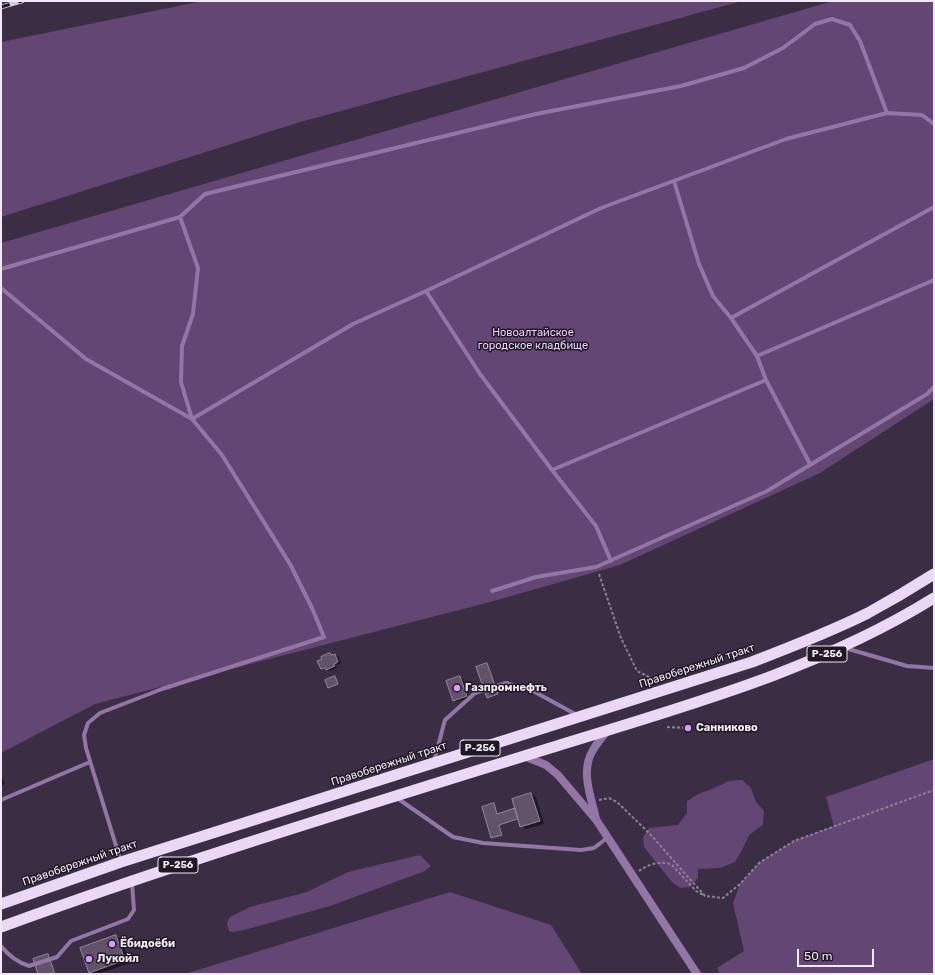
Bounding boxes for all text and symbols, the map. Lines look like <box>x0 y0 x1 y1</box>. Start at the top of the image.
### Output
park label: Новоалтайское городское кладбище <box>478 326 588 352</box>
street label: Правобережный тракт <box>638 641 756 691</box>
road number: Р-256 <box>807 646 847 662</box>
place label: Газпромнефть <box>465 681 547 695</box>
marker: Газпромнефть <box>452 683 462 693</box>
place label: Санниково <box>696 721 758 735</box>
marker: Санниково <box>683 723 693 733</box>
street label: Правобережный тракт <box>330 739 448 789</box>
road number: Р-256 <box>460 740 500 756</box>
street label: Правобережный тракт <box>21 837 139 889</box>
road number: Р-256 <box>158 857 198 873</box>
place label: Ёбидоёби <box>120 937 175 951</box>
marker: Ёбидоёби <box>107 939 117 949</box>
scale bar <box>799 941 876 967</box>
text: 50 m <box>804 949 832 963</box>
place label: Лукойл <box>97 952 139 966</box>
marker: Лукойл <box>84 954 94 964</box>

